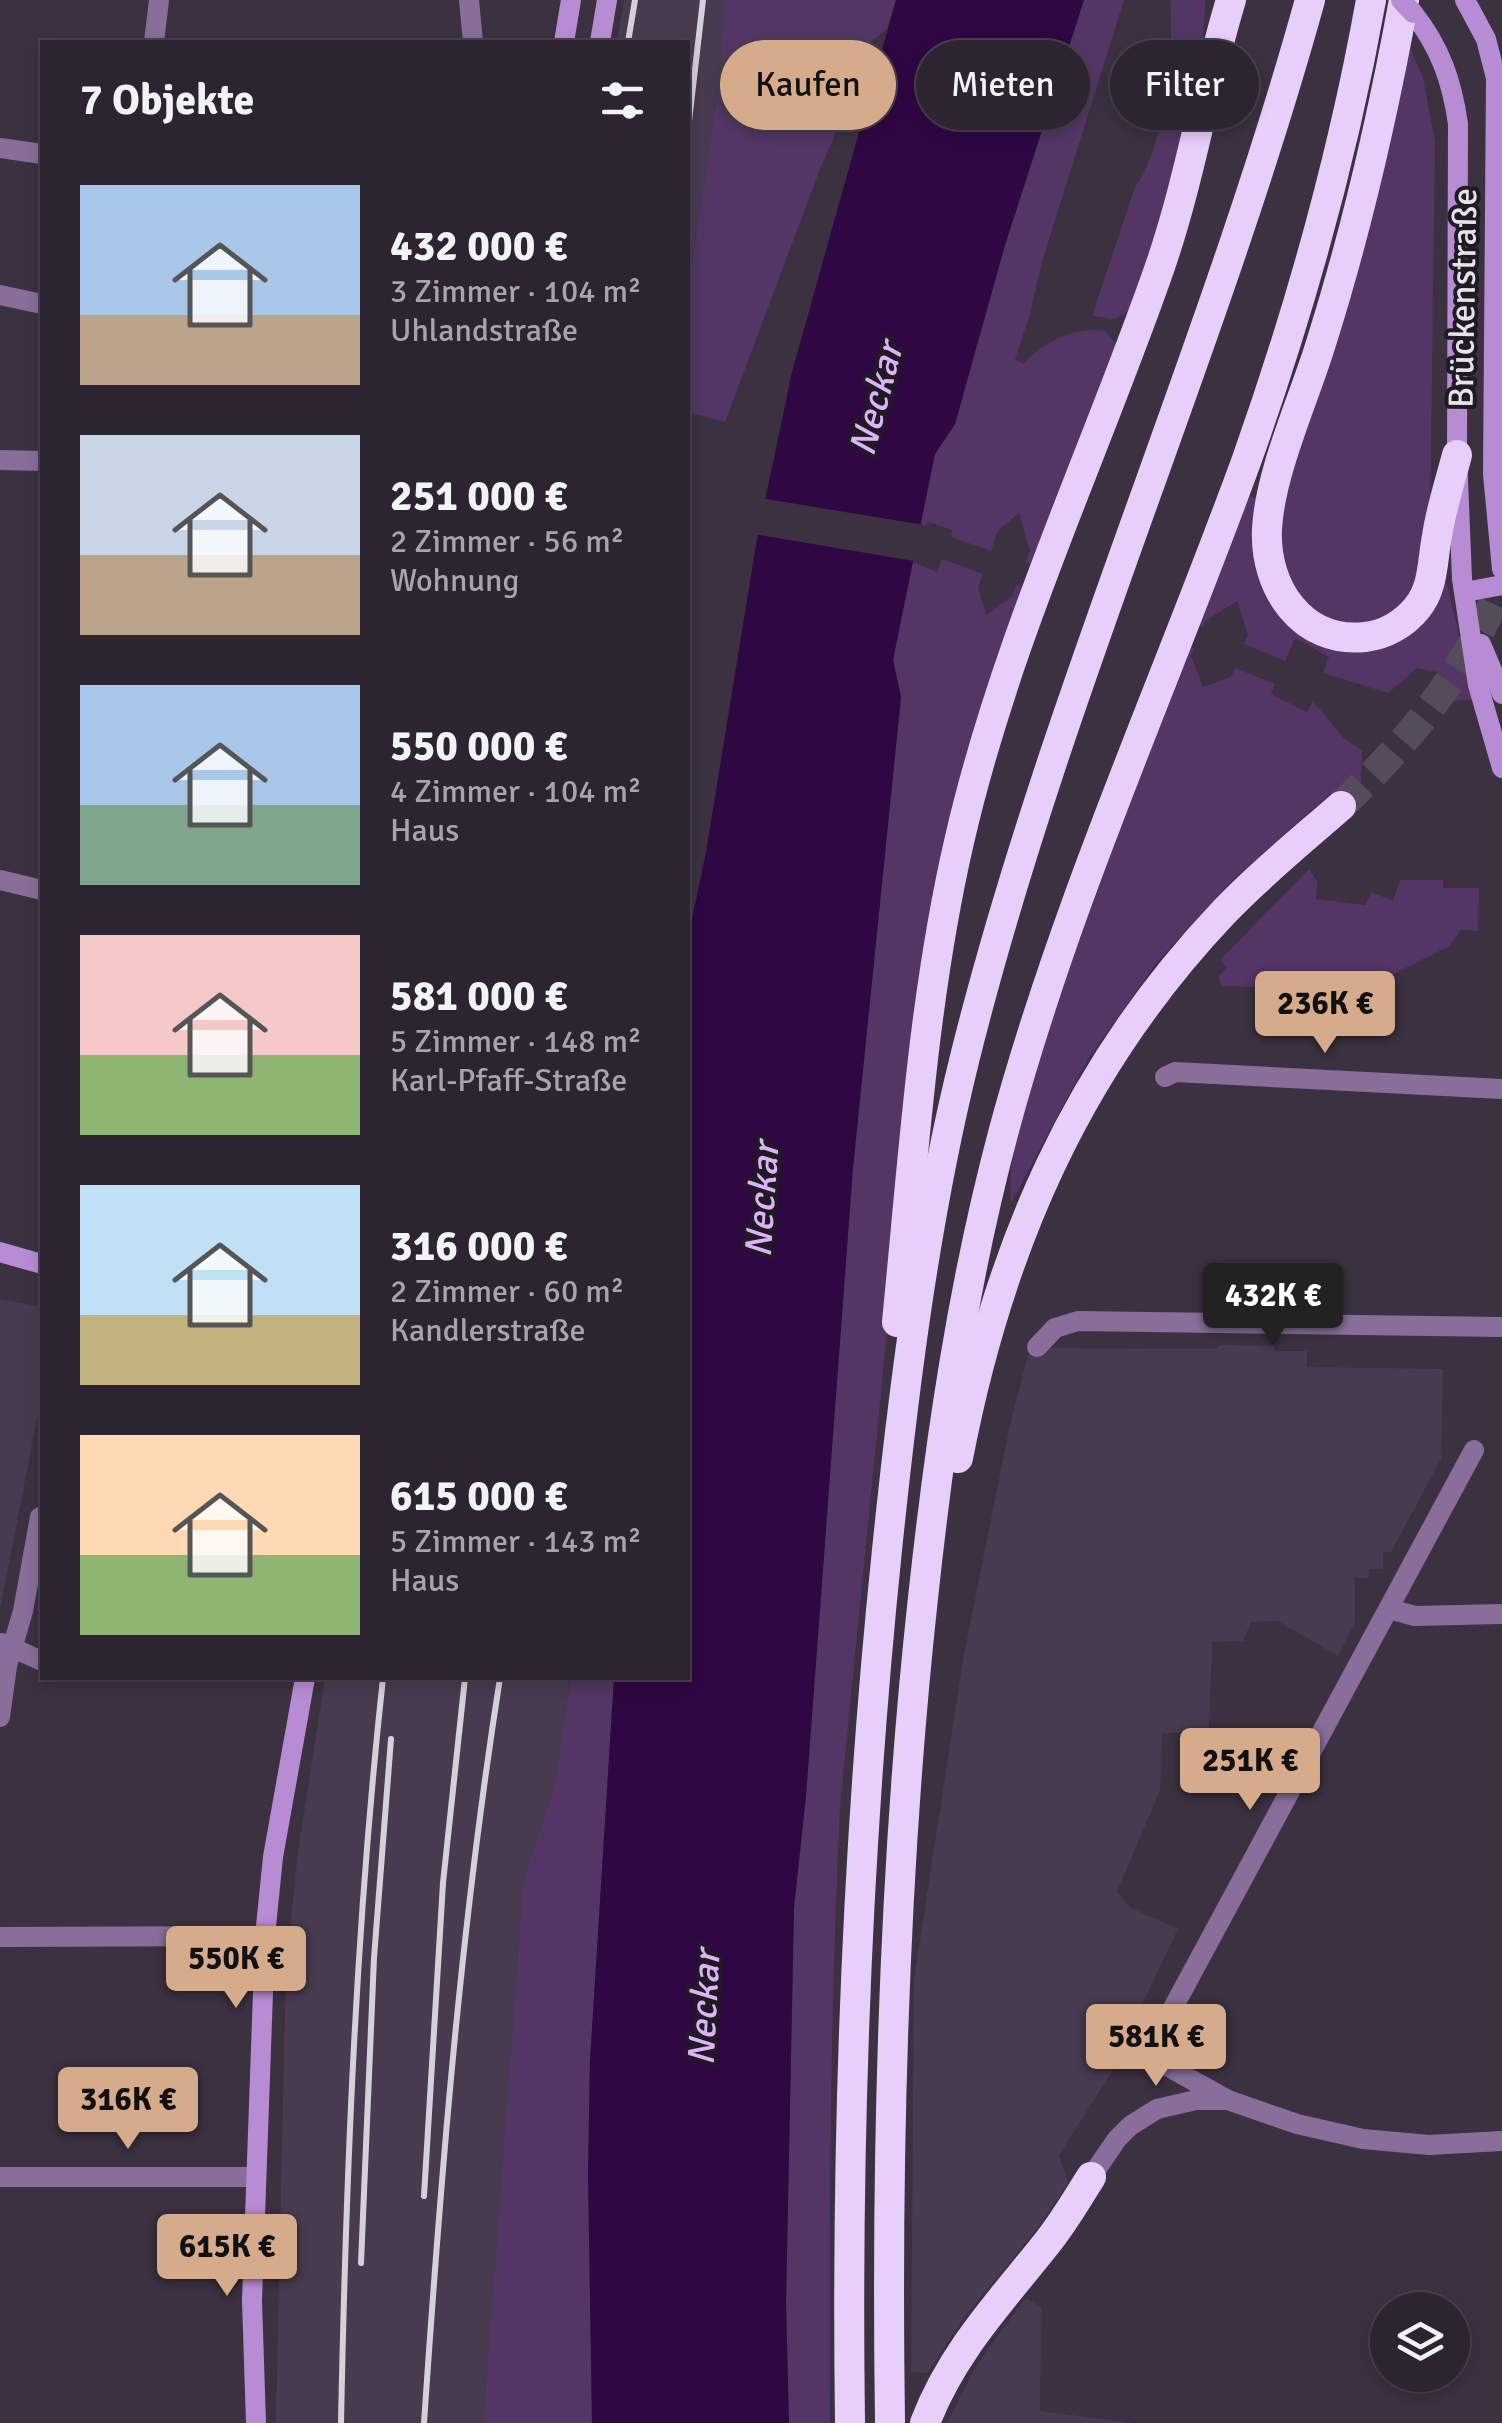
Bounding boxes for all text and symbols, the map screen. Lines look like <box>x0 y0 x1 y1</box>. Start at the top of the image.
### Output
chip: Kaufen <box>720 40 896 130</box>
chip: Mieten <box>916 40 1090 130</box>
chip: Filter <box>1110 40 1259 130</box>
icon: filters <box>595 73 650 128</box>
text: 7 Objekte <box>80 75 254 126</box>
street label: Brückenstraße <box>1440 188 1486 408</box>
text: 432 000 € <box>390 221 567 272</box>
icon: home <box>160 225 280 345</box>
text: 3 Zimmer · 104 m² <box>390 272 641 311</box>
text: Uhlandstraße <box>390 311 578 350</box>
water label: Neckar <box>838 333 915 461</box>
text: 251 000 € <box>390 471 567 522</box>
icon: home <box>160 475 280 595</box>
text: 2 Zimmer · 56 m² <box>390 522 624 561</box>
text: Wohnung <box>390 561 519 600</box>
text: 550 000 € <box>390 721 567 772</box>
icon: home <box>160 725 280 845</box>
text: 4 Zimmer · 104 m² <box>390 772 641 811</box>
text: Haus <box>390 811 459 850</box>
text: 581 000 € <box>390 971 567 1022</box>
pin: 236K € <box>1244 971 1406 1056</box>
icon: home <box>160 975 280 1095</box>
text: 236K € <box>1277 984 1373 1023</box>
text: 5 Zimmer · 148 m² <box>390 1022 641 1061</box>
text: Karl-Pfaff-Straße <box>390 1061 627 1100</box>
water label: Neckar <box>735 1136 790 1259</box>
text: 316 000 € <box>390 1221 567 1272</box>
icon: home <box>160 1225 280 1345</box>
pin: 432K € <box>1192 1263 1354 1348</box>
text: 2 Zimmer · 60 m² <box>390 1272 624 1311</box>
text: 432K € <box>1225 1276 1321 1315</box>
text: Kandlerstraße <box>390 1311 586 1350</box>
text: 615 000 € <box>390 1471 567 1522</box>
icon: home <box>160 1475 280 1595</box>
text: 5 Zimmer · 143 m² <box>390 1522 641 1561</box>
text: Haus <box>390 1561 459 1600</box>
pin: 251K € <box>1169 1728 1331 1813</box>
text: 251K € <box>1202 1741 1298 1780</box>
pin: 550K € <box>155 1926 317 2011</box>
text: 550K € <box>188 1939 284 1978</box>
water label: Neckar <box>678 1944 731 2067</box>
pin: 581K € <box>1075 2004 1237 2089</box>
text: 581K € <box>1108 2017 1204 2056</box>
pin: 316K € <box>47 2067 209 2152</box>
text: 316K € <box>80 2080 176 2119</box>
pin: 615K € <box>146 2214 308 2299</box>
text: 615K € <box>179 2227 275 2266</box>
map controls <box>1370 2292 1470 2392</box>
button: layers <box>1370 2292 1470 2392</box>

